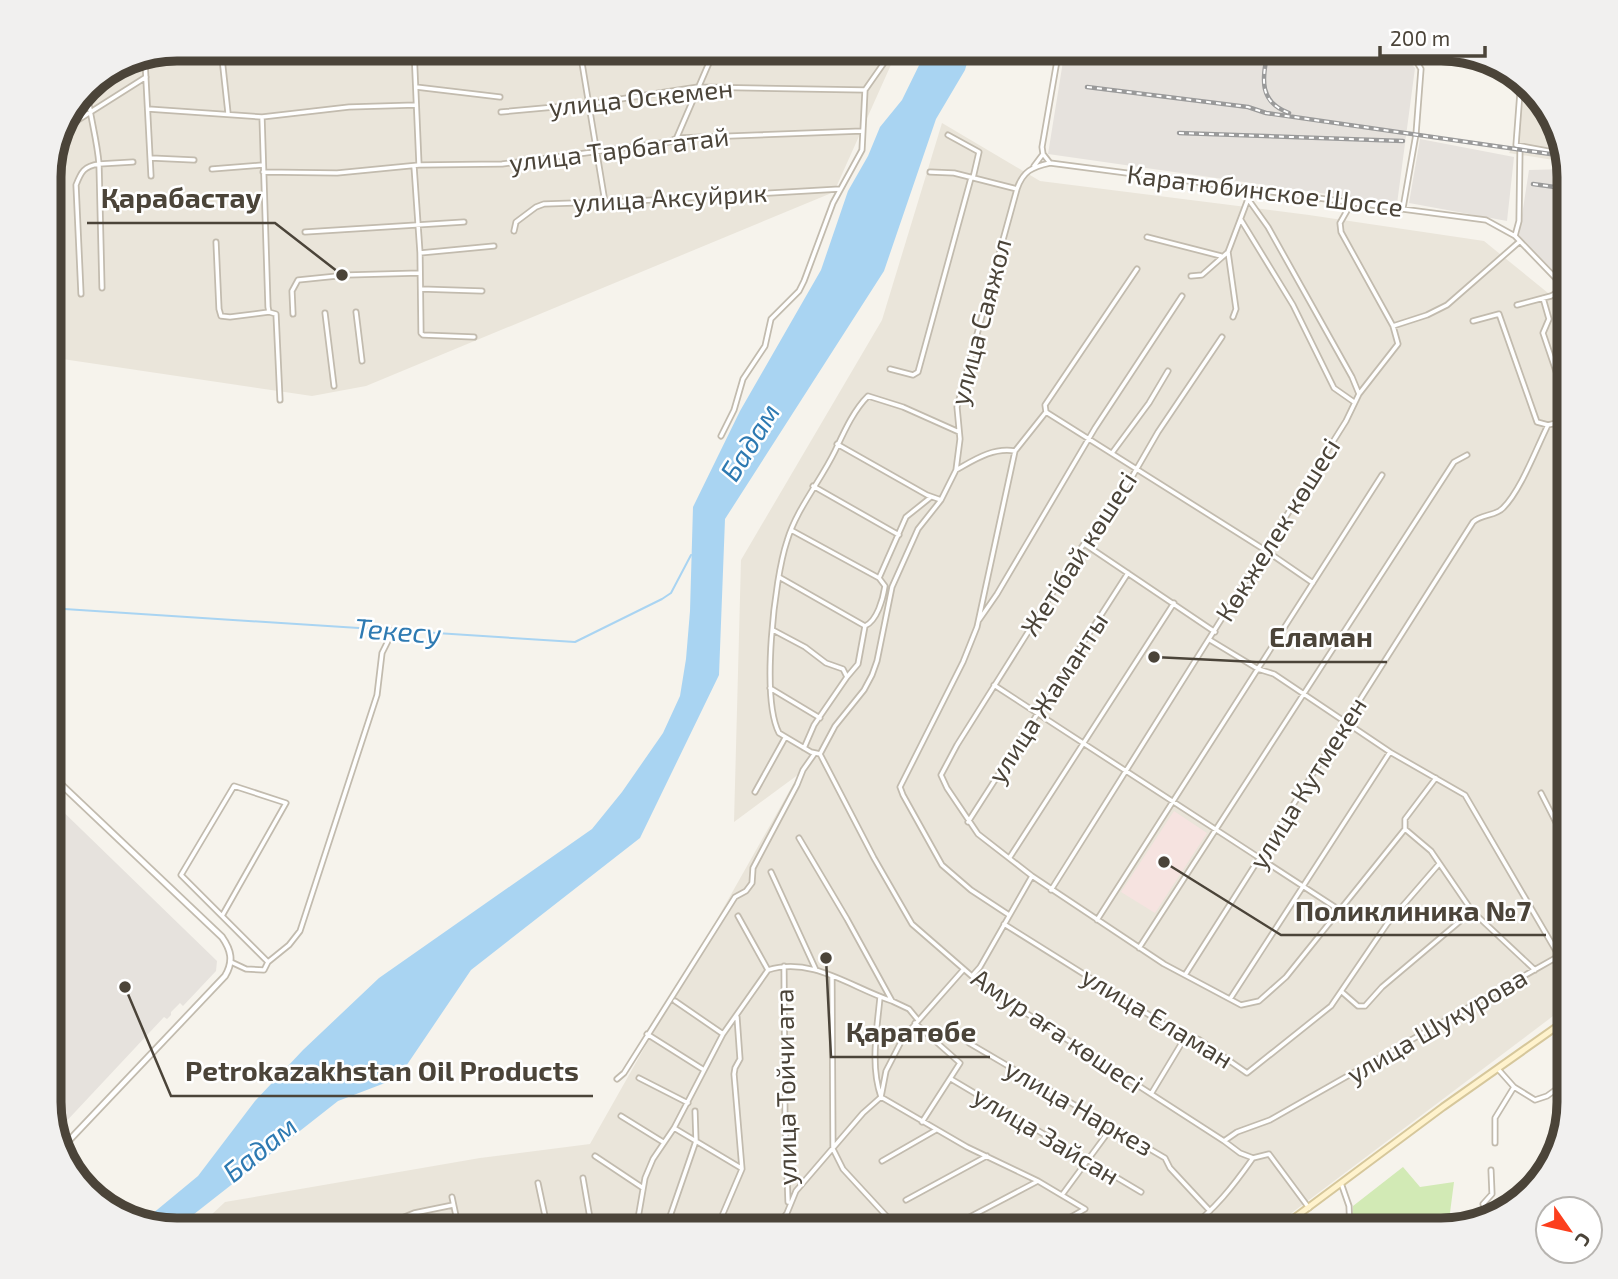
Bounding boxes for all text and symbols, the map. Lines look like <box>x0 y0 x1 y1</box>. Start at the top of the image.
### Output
scale bar <box>1380 14 1485 58</box>
text: 200 m <box>1390 25 1450 50</box>
street label: улица Оскемен <box>547 71 735 123</box>
street label: улица Тарбагатай <box>507 120 731 178</box>
street label: Каратюбинское Шоссе <box>1125 157 1405 222</box>
callout: Қарабастау <box>87 174 275 223</box>
street label: улица Аксуйрик <box>572 176 768 218</box>
text: Қарабастау <box>101 180 261 214</box>
street label: улица Саяжол <box>942 235 1018 409</box>
water label: Бадам <box>712 396 786 487</box>
street label: Көкжелек көшесі <box>1208 432 1345 626</box>
street label: Жетібай көшесі <box>1013 465 1142 641</box>
street label: улица Жаманты <box>980 606 1114 789</box>
water label: Текесу <box>354 610 443 650</box>
callout: Еламан <box>1256 613 1387 662</box>
text: Еламан <box>1269 619 1373 653</box>
street label: улица Кутмекен <box>1241 691 1373 874</box>
callout: Поликлиника №7 <box>1281 886 1546 935</box>
text: Поликлиника №7 <box>1295 893 1532 927</box>
street label: улица Еламан <box>1076 959 1239 1075</box>
street label: Амур аға көшесі <box>966 961 1149 1099</box>
street label: улица Шукурова <box>1341 961 1532 1090</box>
street label: улица Тойчи ата <box>767 988 803 1186</box>
callout: Қаратөбе <box>831 1008 990 1057</box>
text: Қаратөбе <box>846 1014 976 1048</box>
callout: Petrokazakhstan Oil Products <box>171 1047 593 1096</box>
street label: улица Наркез <box>1000 1052 1159 1163</box>
text: Petrokazakhstan Oil Products <box>185 1053 579 1087</box>
street label: улица Зайсан <box>968 1079 1125 1191</box>
water label: Бадам <box>215 1108 303 1188</box>
north arrow <box>1534 1195 1604 1265</box>
text: С <box>1571 1229 1596 1251</box>

